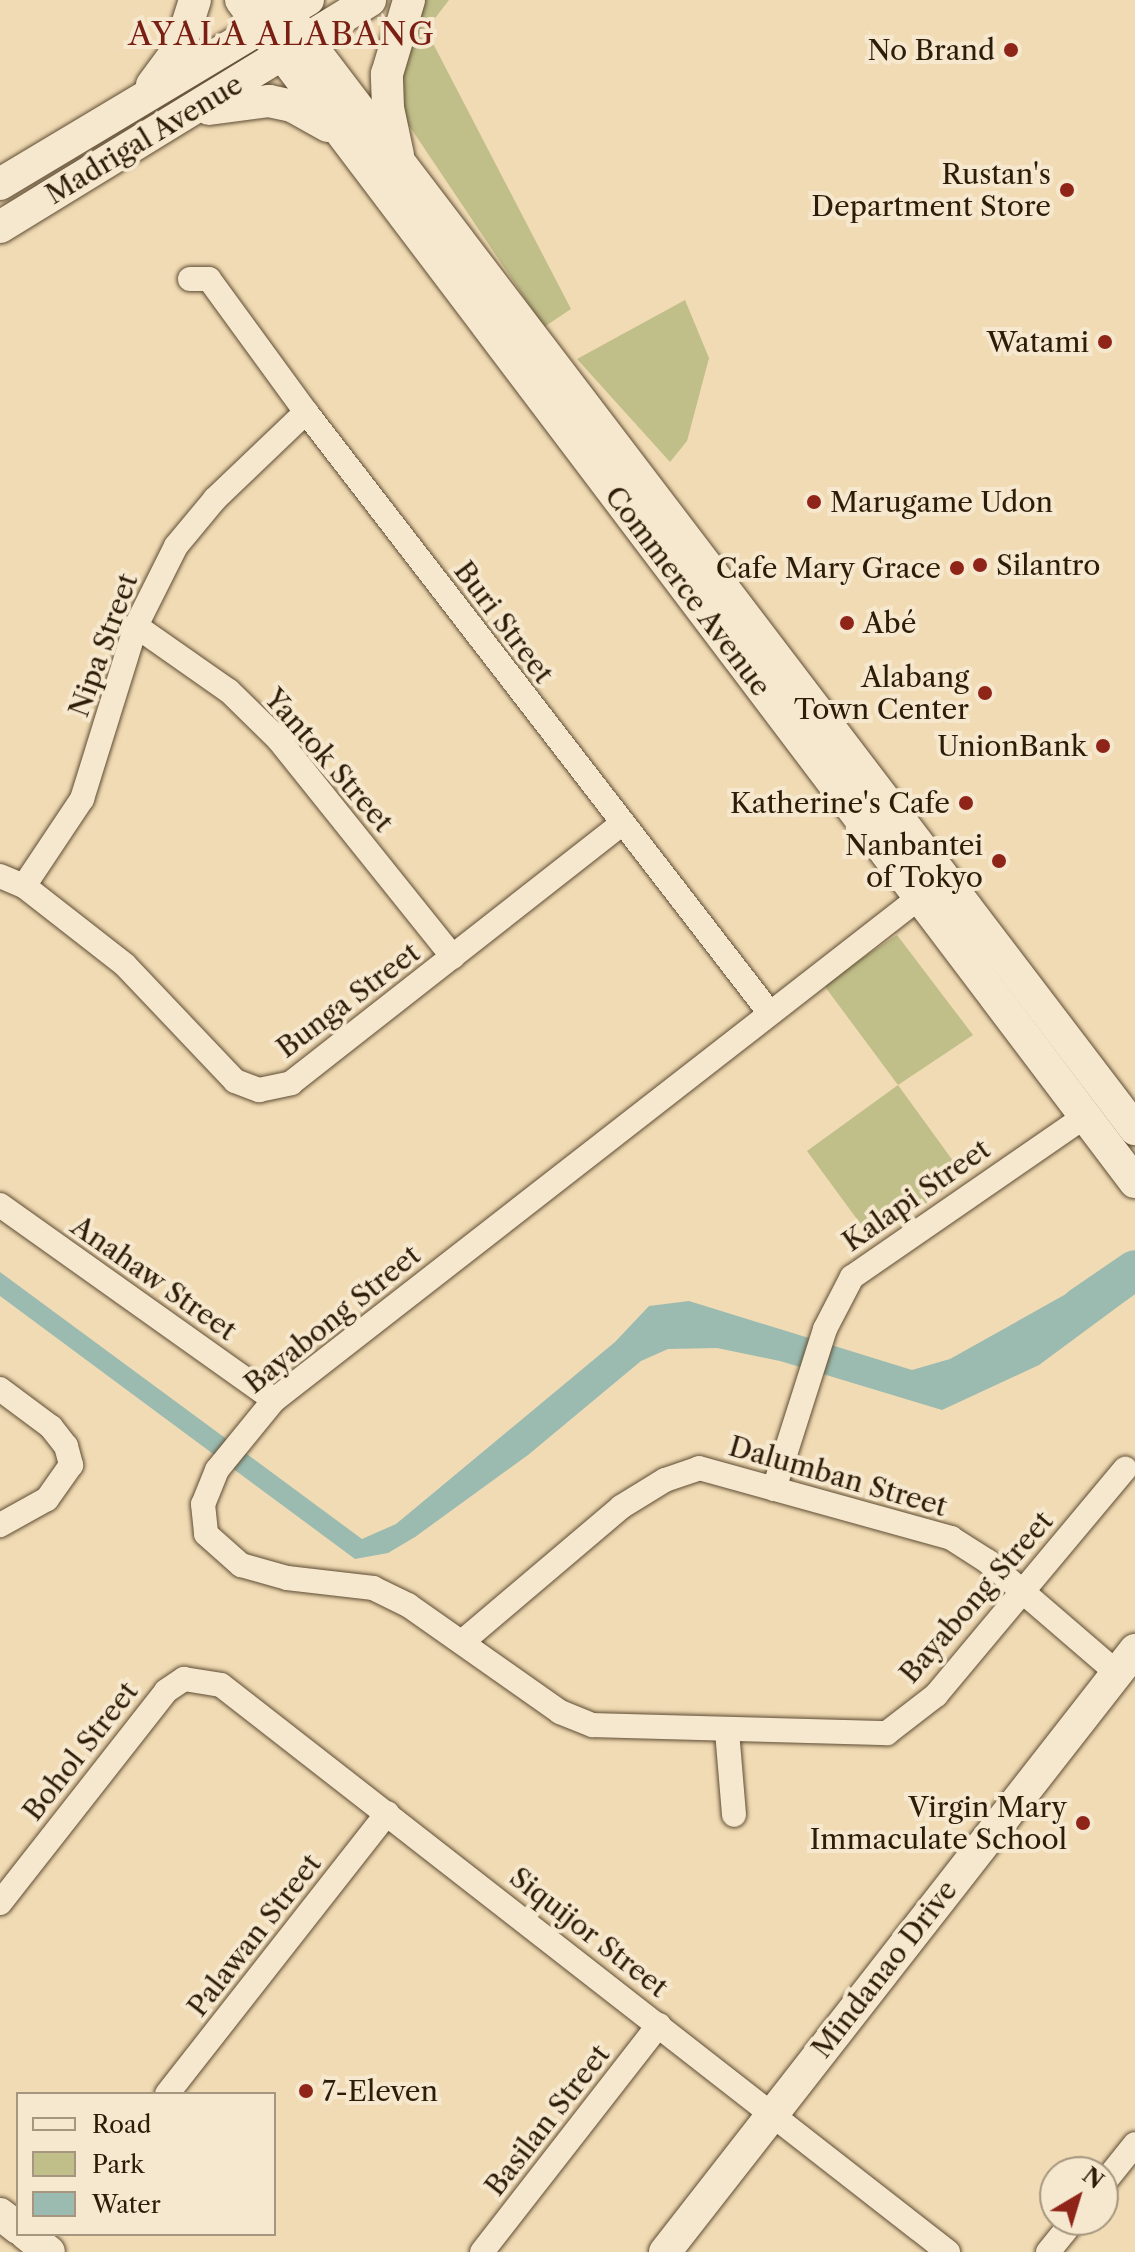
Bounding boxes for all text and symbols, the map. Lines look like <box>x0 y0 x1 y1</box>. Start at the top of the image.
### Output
district label: AYALA ALABANG <box>127 15 437 53</box>
place label: No Brand <box>867 33 995 67</box>
marker: No Brand <box>1002 41 1020 59</box>
street label: Madrigal Avenue <box>39 67 249 211</box>
place label: Rustan's Department Store <box>811 157 1051 223</box>
marker: Rustan's Department Store <box>1058 181 1076 199</box>
place label: Watami <box>987 325 1089 359</box>
marker: Watami <box>1096 333 1114 351</box>
street label: Commerce Avenue <box>598 479 778 703</box>
place label: Marugame Udon <box>830 485 1053 519</box>
marker: Marugame Udon <box>805 493 823 511</box>
place label: Silantro <box>996 548 1100 582</box>
place label: Cafe Mary Grace <box>715 551 941 585</box>
street label: Buri Street <box>447 554 561 690</box>
marker: Silantro <box>971 556 989 574</box>
marker: Cafe Mary Grace <box>948 559 966 577</box>
street label: Nipa Street <box>62 569 144 721</box>
place label: Abé <box>863 606 916 640</box>
marker: Abé <box>838 614 856 632</box>
place label: Alabang Town Center <box>794 660 969 726</box>
street label: Yantok Street <box>257 681 401 839</box>
marker: Alabang Town Center <box>976 684 994 702</box>
place label: UnionBank <box>937 729 1087 763</box>
marker: UnionBank <box>1094 737 1112 755</box>
place label: Katherine's Cafe <box>730 786 950 820</box>
marker: Katherine's Cafe <box>957 794 975 812</box>
place label: Nanbantei of Tokyo <box>845 828 983 894</box>
marker: Nanbantei of Tokyo <box>990 852 1008 870</box>
street label: Bunga Street <box>270 935 426 1065</box>
street label: Kalapi Street <box>836 1132 996 1258</box>
street label: Anahaw Street <box>65 1208 243 1348</box>
street label: Bayabong Street <box>237 1238 427 1400</box>
street label: Dalumban Street <box>725 1429 951 1523</box>
street label: Bayabong Street <box>892 1504 1060 1690</box>
street label: Bohol Street <box>15 1675 145 1827</box>
place label: Virgin Mary Immaculate School <box>810 1790 1067 1856</box>
marker: Virgin Mary Immaculate School <box>1074 1814 1092 1832</box>
street label: Palawan Street <box>180 1847 328 2023</box>
street label: Siquijor Street <box>503 1860 675 2004</box>
street label: Mindanao Drive <box>804 1874 964 2064</box>
street label: Basilan Street <box>478 2038 616 2202</box>
place label: 7-Eleven <box>322 2074 438 2108</box>
marker: 7-Eleven <box>297 2082 315 2100</box>
legend <box>16 2092 276 2236</box>
text: Road <box>92 2110 151 2139</box>
text: Park <box>92 2150 144 2179</box>
north arrow <box>1039 2156 1119 2236</box>
text: N <box>1077 2162 1109 2195</box>
text: Water <box>92 2190 161 2219</box>

